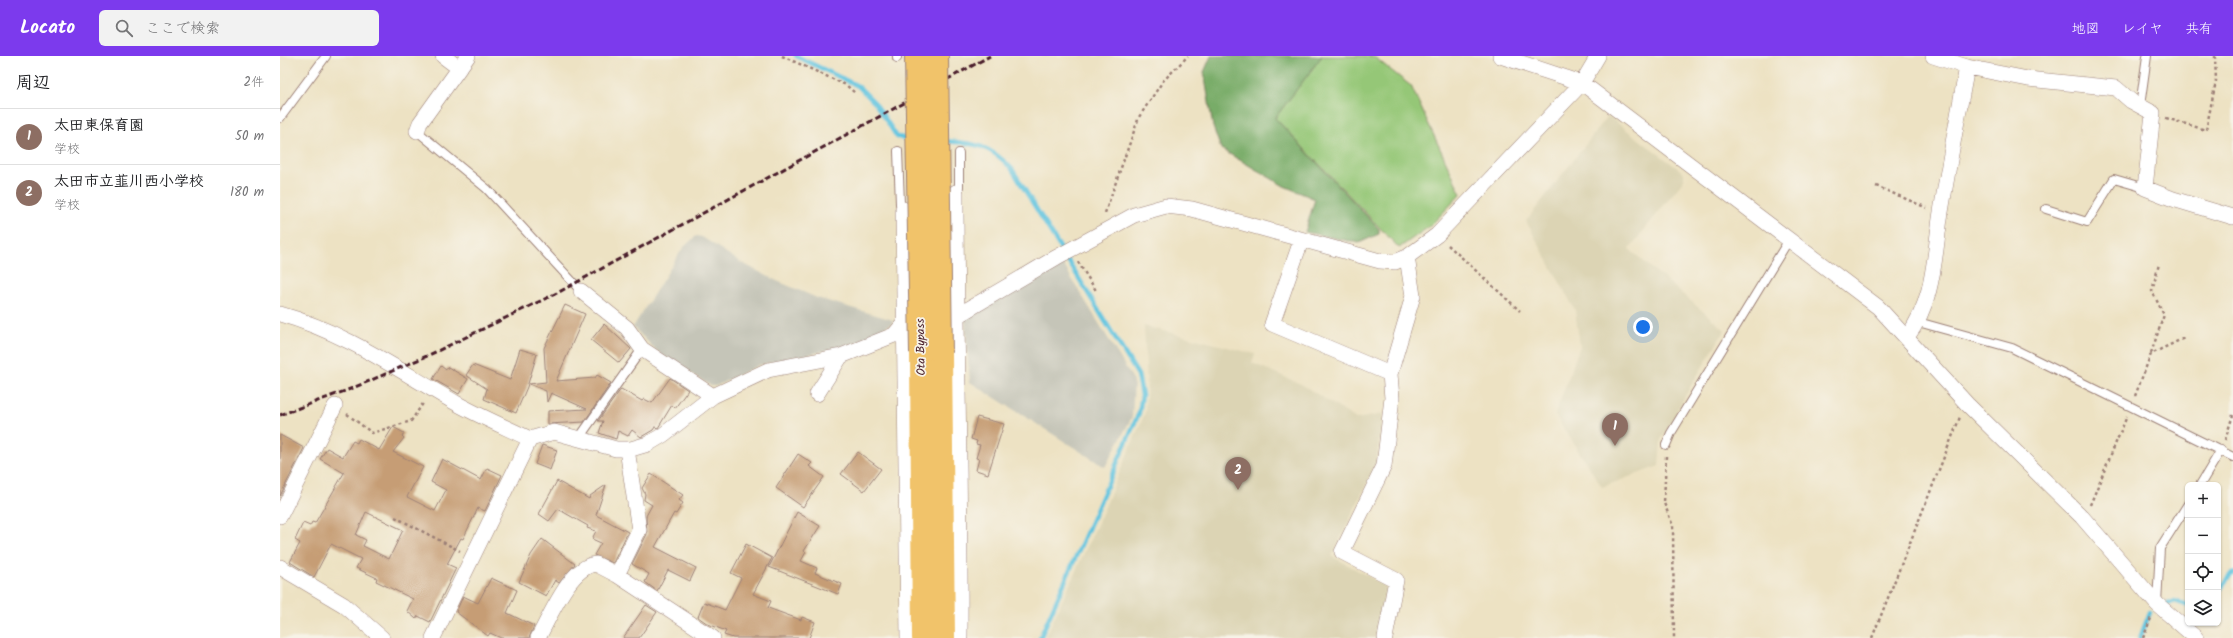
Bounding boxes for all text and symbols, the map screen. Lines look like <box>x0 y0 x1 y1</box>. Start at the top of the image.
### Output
search box <box>99 10 379 46</box>
text: Locato <box>20 13 75 43</box>
icon: search <box>113 17 135 39</box>
text: ここで検索 <box>145 17 220 41</box>
text: 地図 <box>2072 18 2100 40</box>
text: レイヤ <box>2122 18 2163 40</box>
text: 共有 <box>2185 18 2213 40</box>
text: 周辺 <box>16 70 50 97</box>
text: 2件 <box>243 72 264 93</box>
text: 太田東保育園 <box>54 114 144 138</box>
text: 1 <box>27 126 31 147</box>
text: 50 m <box>235 126 264 147</box>
text: 学校 <box>54 139 80 160</box>
text: 太田市立韮川西小学校 <box>54 170 204 194</box>
text: 2 <box>25 182 33 203</box>
text: 180 m <box>230 182 264 203</box>
text: 学校 <box>54 195 80 216</box>
your location <box>1633 317 1653 337</box>
street label: Ota Bypass <box>911 318 931 376</box>
pin: 1 <box>1602 413 1628 446</box>
pin: 2 <box>1225 457 1251 490</box>
map controls <box>2185 482 2221 626</box>
button: + <box>2185 482 2221 518</box>
button: − <box>2185 518 2221 554</box>
button: locate <box>2185 554 2221 590</box>
button: layers <box>2185 590 2221 626</box>

